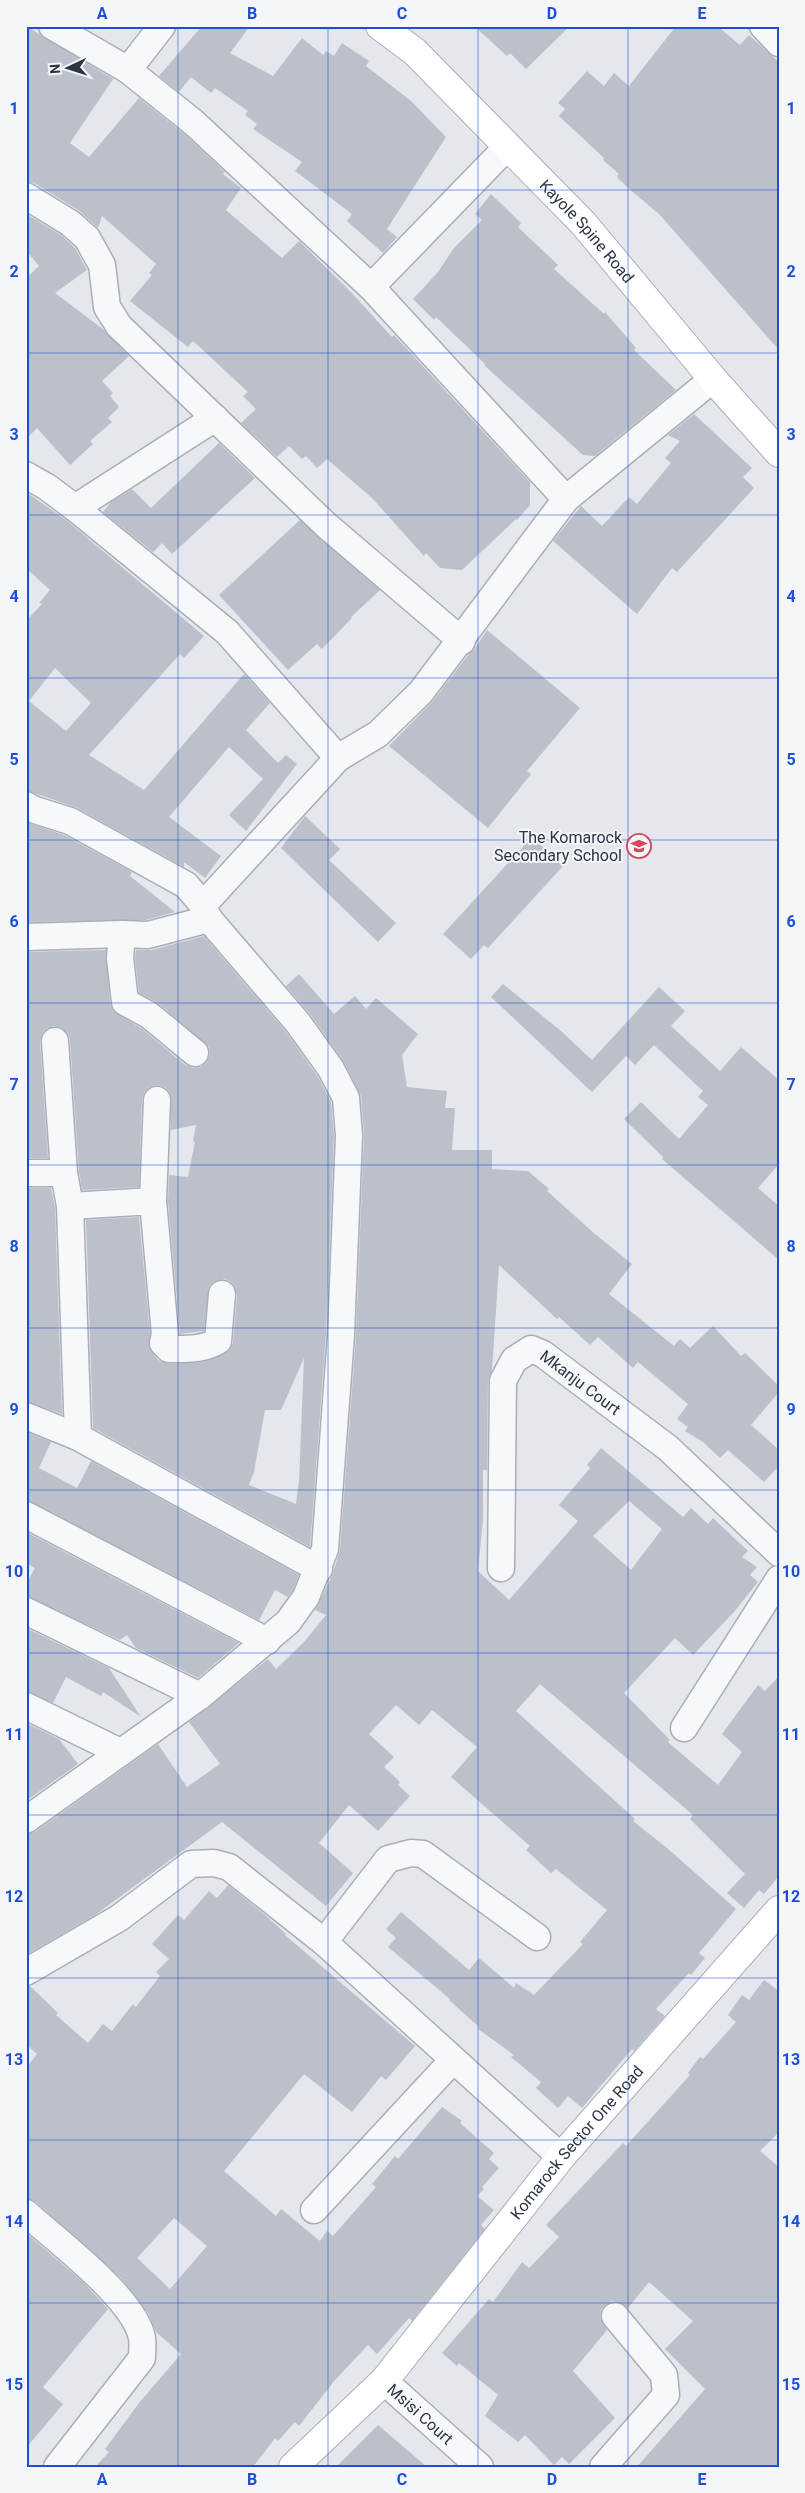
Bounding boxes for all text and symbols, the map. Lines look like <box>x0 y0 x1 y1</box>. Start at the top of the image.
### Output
text: A <box>97 4 108 23</box>
text: B <box>247 4 257 23</box>
text: C <box>397 4 407 23</box>
text: D <box>547 4 557 23</box>
text: E <box>698 4 707 23</box>
north arrow <box>42 42 92 92</box>
text: N <box>47 63 63 74</box>
text: 1 <box>9 99 19 118</box>
text: 1 <box>786 99 796 118</box>
street label: Kayole Spine Road <box>536 176 638 287</box>
text: 2 <box>9 262 19 281</box>
text: 2 <box>786 262 796 281</box>
text: 3 <box>9 425 19 444</box>
text: 3 <box>786 425 796 444</box>
text: 4 <box>9 587 19 606</box>
text: 4 <box>786 587 796 606</box>
text: 5 <box>9 750 19 769</box>
text: 5 <box>786 750 796 769</box>
place label: The Komarock Secondary School <box>494 828 623 865</box>
school or university icon: The Komarock Secondary School <box>626 833 652 859</box>
text: 6 <box>9 912 19 931</box>
text: 6 <box>786 912 796 931</box>
text: 7 <box>9 1075 19 1094</box>
text: 7 <box>786 1075 796 1094</box>
text: 8 <box>9 1237 19 1256</box>
text: 8 <box>786 1237 796 1256</box>
street label: Mkanju Court <box>536 1346 624 1419</box>
text: 9 <box>9 1400 19 1419</box>
text: 9 <box>786 1400 796 1419</box>
text: 10 <box>5 1562 23 1581</box>
text: 10 <box>782 1562 800 1581</box>
text: 11 <box>5 1725 23 1744</box>
text: 11 <box>782 1725 800 1744</box>
text: 12 <box>5 1887 23 1906</box>
text: 12 <box>782 1887 800 1906</box>
text: 13 <box>5 2050 23 2069</box>
text: 13 <box>782 2050 800 2069</box>
street label: Komarock Sector One Road <box>507 2062 647 2223</box>
text: 14 <box>5 2212 23 2231</box>
text: 14 <box>782 2212 800 2231</box>
text: 15 <box>5 2375 23 2394</box>
text: 15 <box>782 2375 800 2394</box>
street label: Msisi Court <box>383 2380 457 2448</box>
text: A <box>97 2470 108 2489</box>
text: B <box>247 2470 257 2489</box>
text: C <box>397 2470 407 2489</box>
text: D <box>547 2470 557 2489</box>
text: E <box>698 2470 707 2489</box>

